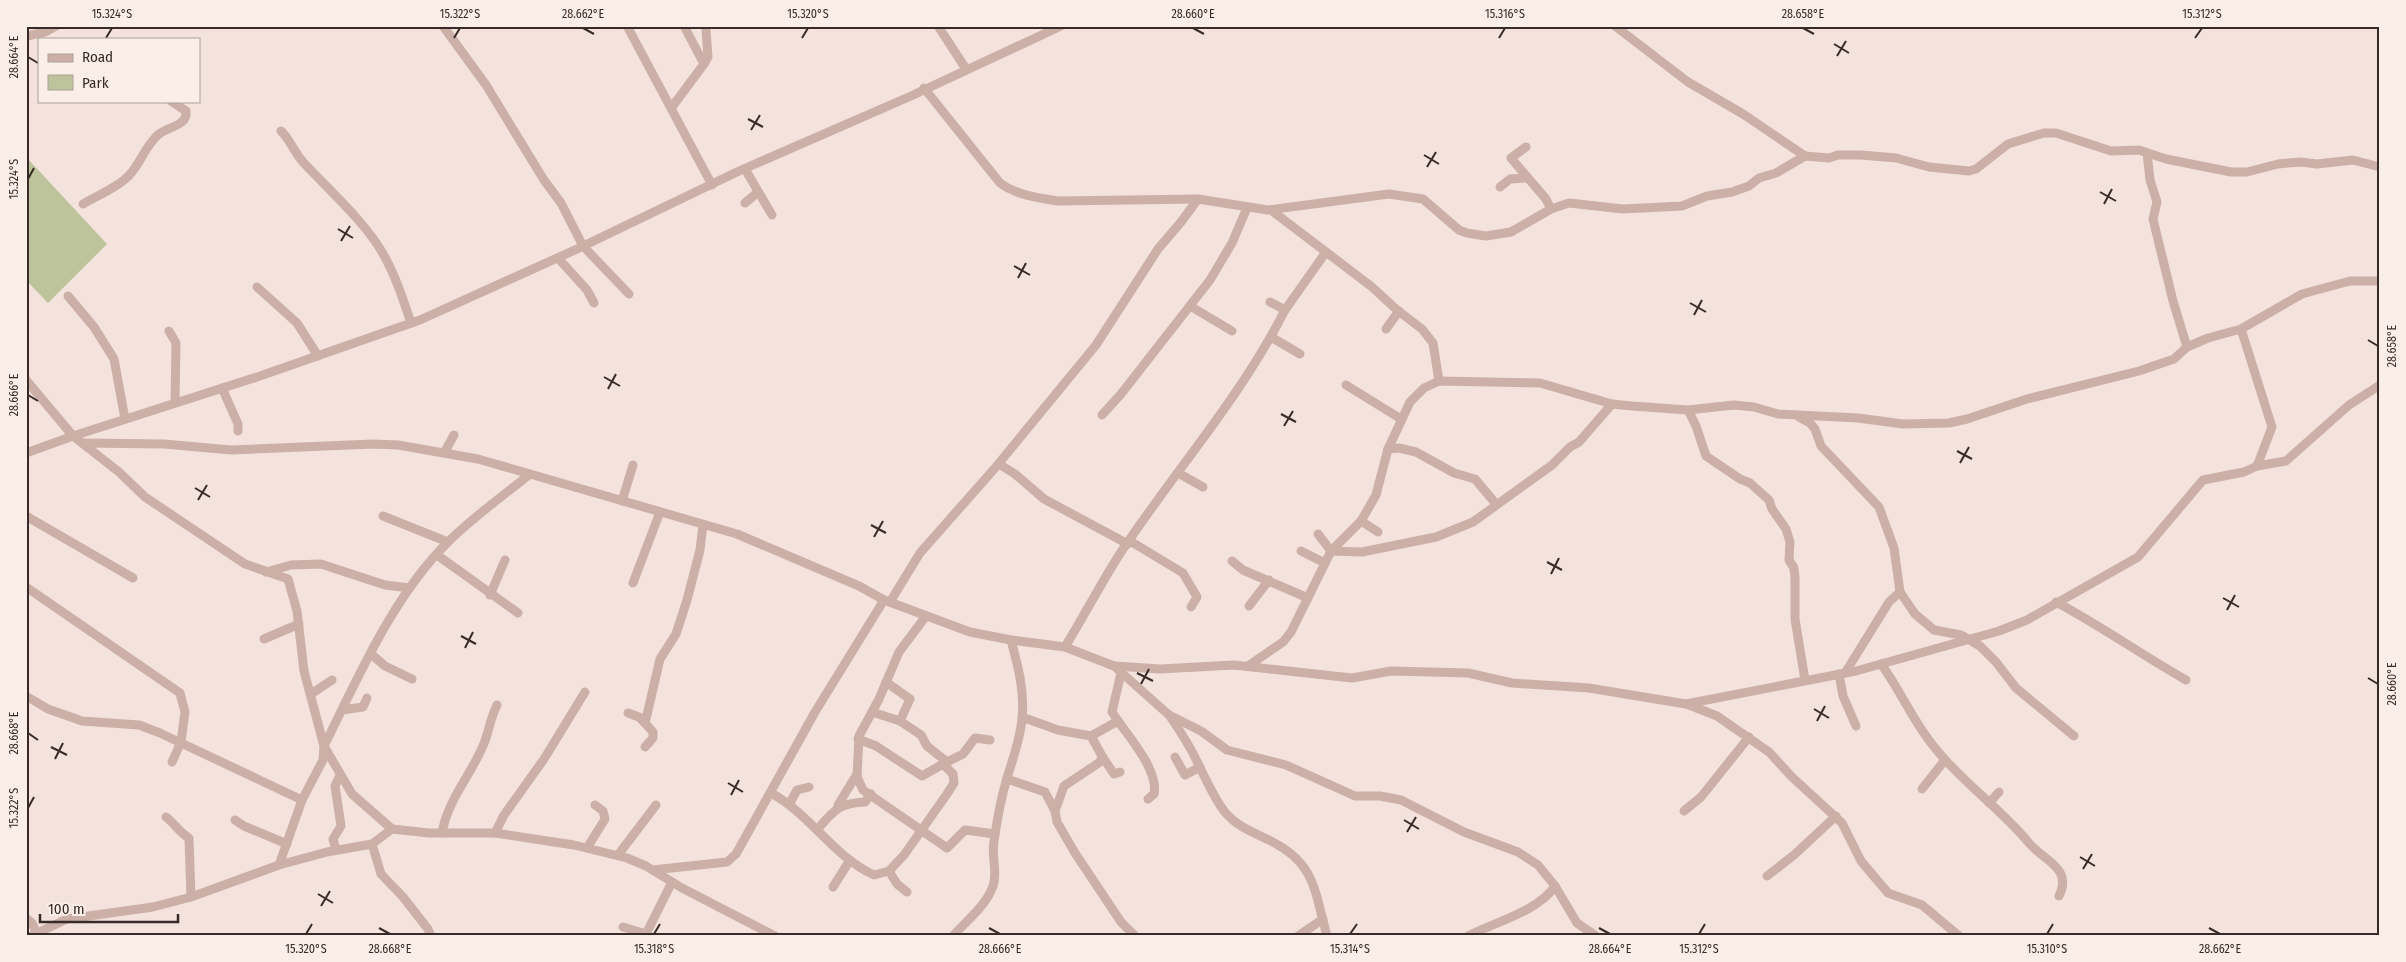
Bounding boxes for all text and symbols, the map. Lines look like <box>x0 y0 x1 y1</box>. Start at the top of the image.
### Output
text: 15.324°S <box>92 7 132 21</box>
text: 15.322°S <box>440 7 480 21</box>
text: 28.662°E <box>562 7 604 21</box>
text: 15.320°S <box>787 7 829 21</box>
text: 28.660°E <box>1171 7 1215 21</box>
text: 15.316°S <box>1485 7 1525 21</box>
text: 28.658°E <box>1782 7 1825 21</box>
text: 15.312°S <box>2182 7 2222 21</box>
text: 28.664°E <box>7 35 21 78</box>
legend <box>38 38 200 102</box>
text: Road <box>82 48 113 66</box>
text: Park <box>82 74 109 92</box>
text: 15.324°S <box>7 159 21 199</box>
text: 28.658°E <box>2385 324 2399 367</box>
text: 28.666°E <box>7 373 21 416</box>
text: 28.660°E <box>2385 662 2399 706</box>
text: 28.668°E <box>7 711 21 754</box>
text: 15.322°S <box>7 788 21 828</box>
scale bar <box>40 892 178 924</box>
text: 100 m <box>48 900 85 918</box>
text: 15.320°S <box>285 942 327 956</box>
text: 28.668°E <box>369 942 412 956</box>
text: 15.318°S <box>634 942 674 956</box>
text: 28.666°E <box>979 942 1022 956</box>
text: 15.314°S <box>1330 942 1370 956</box>
text: 28.664°E <box>1589 942 1632 956</box>
text: 15.312°S <box>1679 942 1719 956</box>
text: 15.310°S <box>2027 942 2067 956</box>
text: 28.662°E <box>2199 942 2241 956</box>

